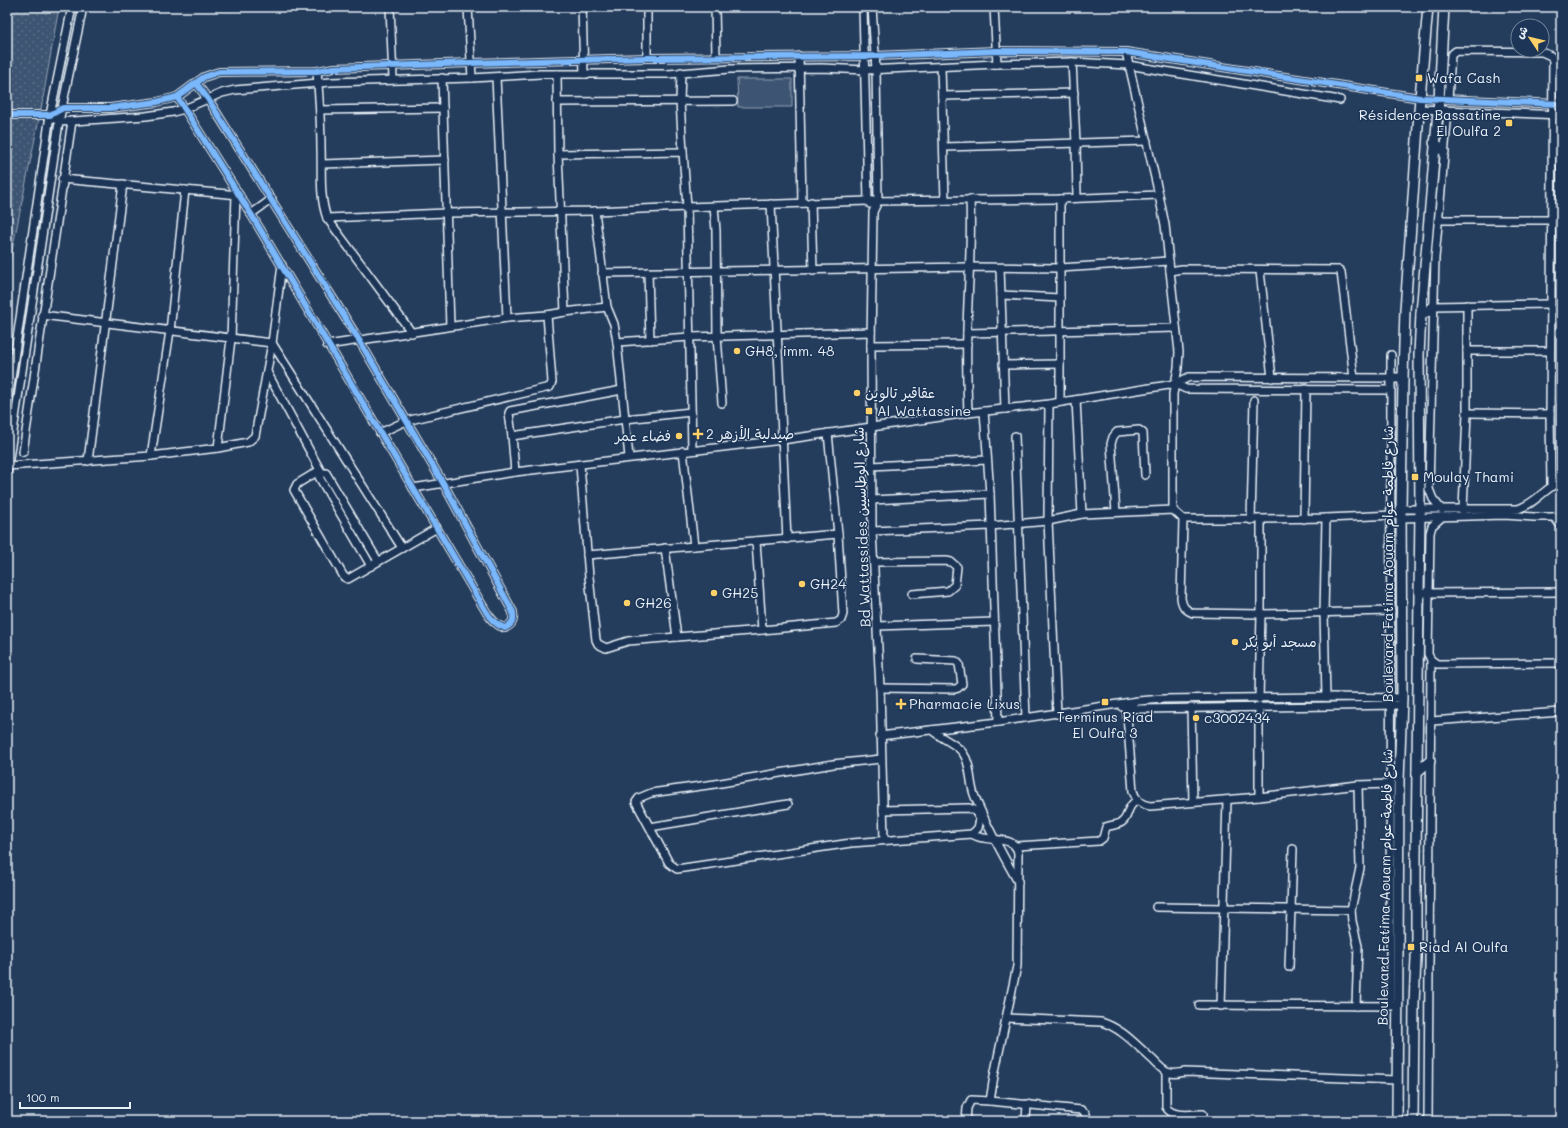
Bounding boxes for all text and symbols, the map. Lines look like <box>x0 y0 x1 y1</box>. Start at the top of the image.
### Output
north arrow <box>1510 18 1550 58</box>
text: ش <box>1512 23 1531 41</box>
place label: Wafa Cash <box>1427 68 1500 87</box>
marker: Wafa Cash <box>1414 73 1424 83</box>
place label: Résidence Bassatine El Oulfa 2 <box>1359 105 1501 140</box>
marker: Résidence Bassatine El Oulfa 2 <box>1504 118 1514 128</box>
place label: GH8, imm. 48 <box>745 341 834 360</box>
marker: GH8, imm. 48 <box>732 346 742 356</box>
place label: عقاقير تالوين <box>865 383 935 403</box>
marker: عقاقير تالوين <box>852 388 862 398</box>
place label: Al Wattassine <box>877 401 971 420</box>
marker: Al Wattassine <box>864 406 874 416</box>
place label: صيدلية الأزهر 2 <box>706 424 794 443</box>
place label: فضاء عمر <box>614 426 671 445</box>
street label: Bd Wattassides شارع الوطاسيين <box>849 426 875 628</box>
street label: Boulevard Fatima Aouam شارع فاطمة عوام <box>1378 426 1399 702</box>
marker: صيدلية الأزهر 2 <box>693 429 703 439</box>
marker: فضاء عمر <box>674 431 684 441</box>
place label: Moulay Thami <box>1423 467 1514 486</box>
marker: Moulay Thami <box>1410 472 1420 482</box>
place label: GH24 <box>810 574 847 593</box>
marker: GH24 <box>797 579 807 589</box>
place label: GH25 <box>722 583 758 602</box>
marker: GH25 <box>709 588 719 598</box>
place label: GH26 <box>635 593 672 612</box>
marker: GH26 <box>622 598 632 608</box>
place label: مسجد أبو بكر <box>1242 632 1317 651</box>
marker: مسجد أبو بكر <box>1230 637 1240 647</box>
place label: Pharmacie Lixus <box>909 694 1020 713</box>
marker: Terminus Riad El Oulfa 3 <box>1100 697 1110 707</box>
marker: Pharmacie Lixus <box>896 699 906 709</box>
place label: Terminus Riad El Oulfa 3 <box>1057 707 1153 742</box>
place label: c3002434 <box>1204 708 1271 727</box>
marker: c3002434 <box>1191 713 1201 723</box>
street label: Boulevard Fatima Aouam شارع فاطمة عوام <box>1373 749 1398 1025</box>
place label: Riad Al Oulfa <box>1419 937 1508 956</box>
marker: Riad Al Oulfa <box>1406 942 1416 952</box>
scale bar <box>20 1084 130 1110</box>
text: 100 m <box>26 1089 60 1105</box>

